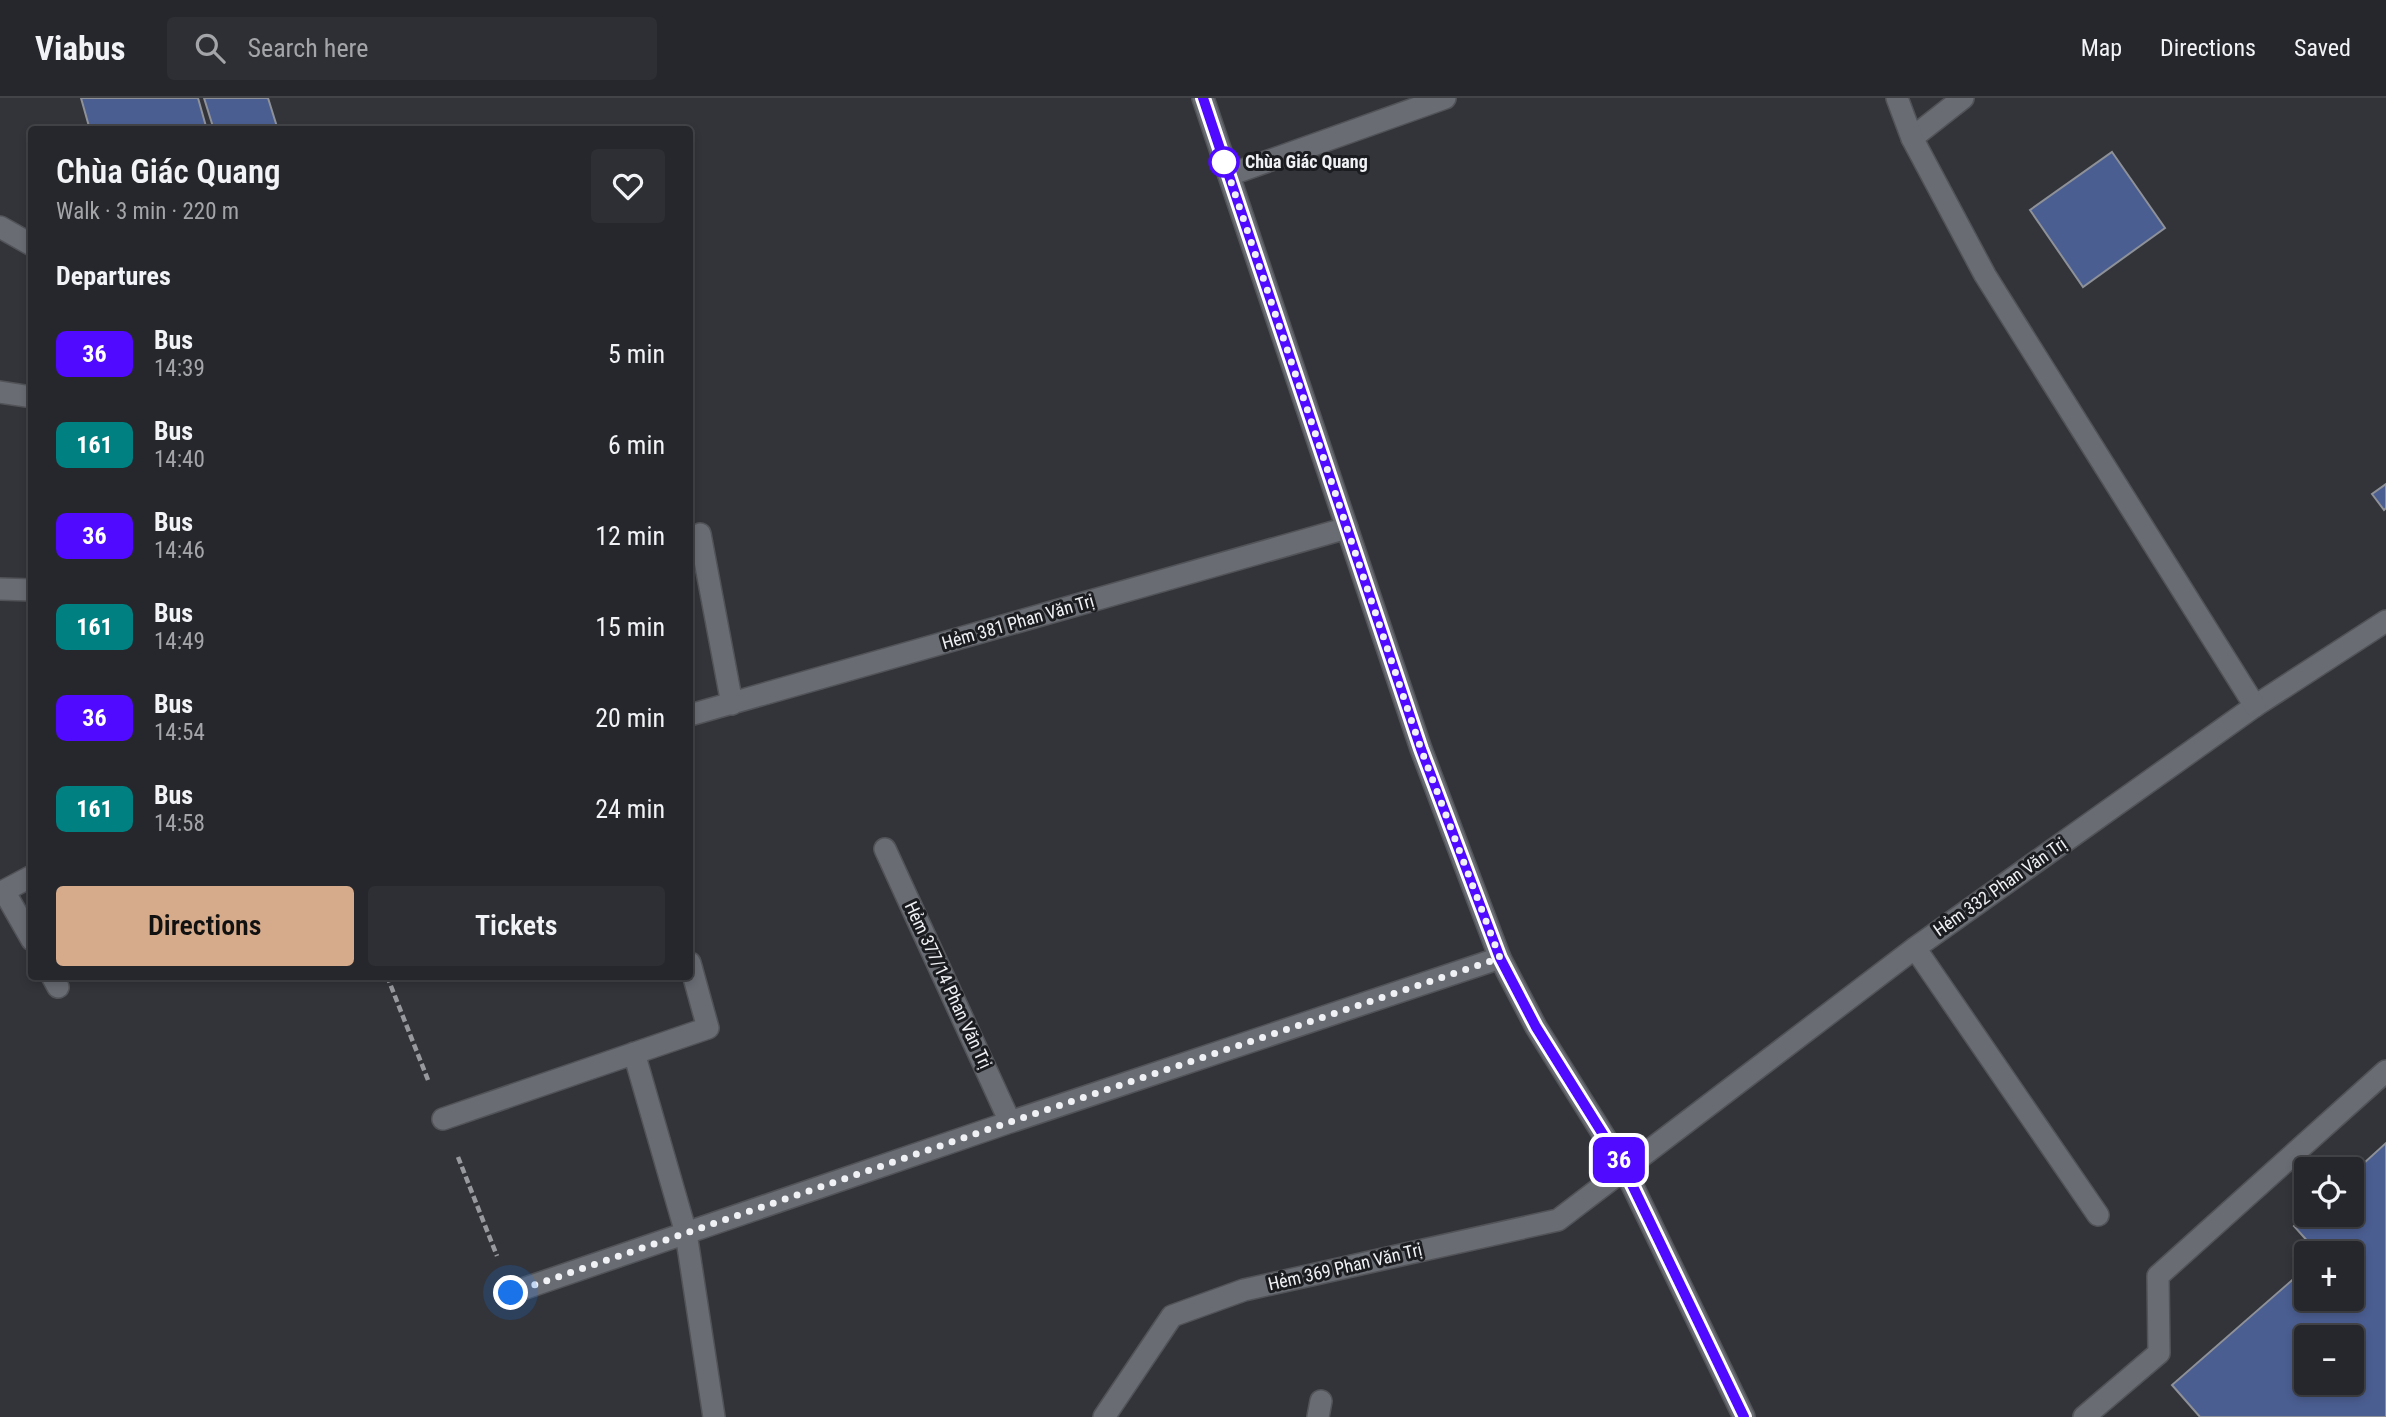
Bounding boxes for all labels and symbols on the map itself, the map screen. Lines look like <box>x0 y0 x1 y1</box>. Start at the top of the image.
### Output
marker: Chùa Giác Quang <box>1209 147 1239 177</box>
place label: Chùa Giác Quang <box>1245 151 1368 172</box>
street label: Hẻm 381 Phan Văn Trị <box>939 590 1096 653</box>
street label: Hẻm 332 Phan Văn Trị <box>1929 833 2070 940</box>
street label: Hẻm 377/14 Phan Văn Trị <box>901 898 996 1072</box>
line badge: 36 <box>1588 1137 1650 1183</box>
street label: Hẻm 369 Phan Văn Trị <box>1266 1239 1424 1294</box>
your location <box>493 1275 528 1310</box>

